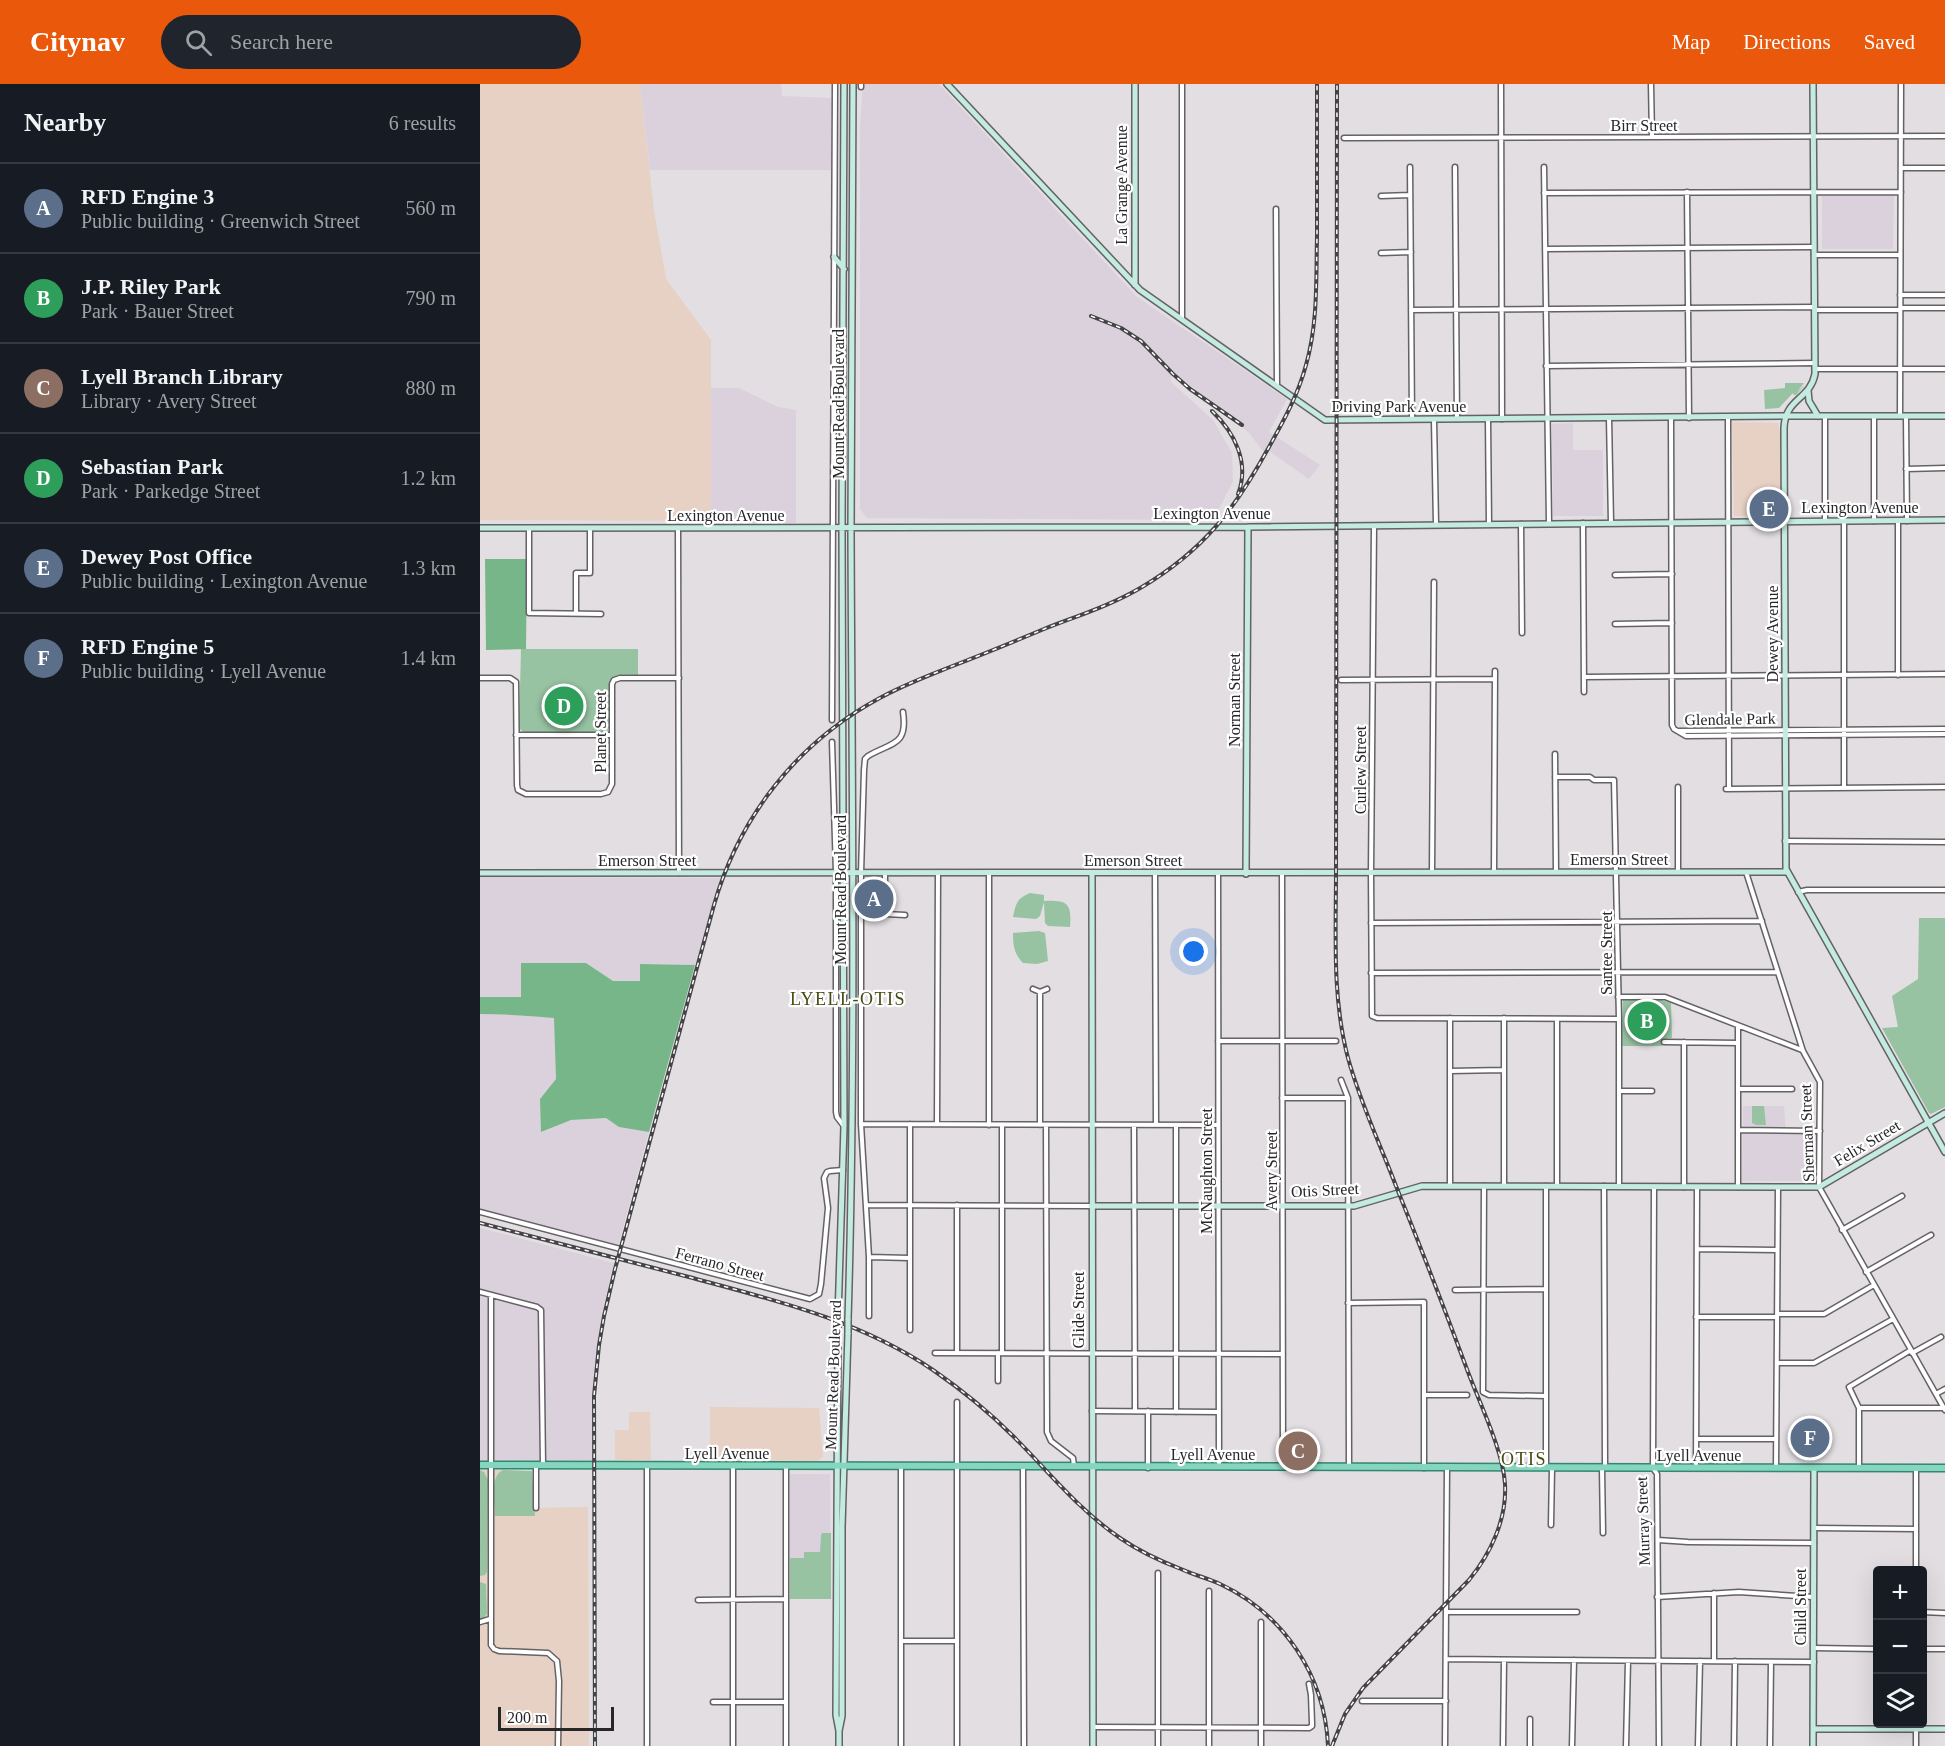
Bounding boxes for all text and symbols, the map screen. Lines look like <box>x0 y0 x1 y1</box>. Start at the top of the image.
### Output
search box <box>161 15 581 69</box>
text: Citynav <box>30 26 125 57</box>
icon: search <box>182 26 215 59</box>
text: Search here <box>230 29 333 54</box>
text: Map <box>1672 30 1710 54</box>
text: Directions <box>1743 30 1831 54</box>
text: Saved <box>1864 30 1915 54</box>
text: Nearby <box>24 108 106 137</box>
text: 6 results <box>389 112 456 134</box>
street label: Birr Street <box>1610 117 1678 134</box>
street label: La Grange Avenue <box>1113 125 1131 245</box>
text: RFD Engine 3 <box>81 184 214 209</box>
text: A <box>36 197 51 219</box>
text: 560 m <box>405 197 456 219</box>
text: Public building · Greenwich Street <box>81 210 360 232</box>
text: J.P. Riley Park <box>81 274 221 299</box>
text: B <box>37 287 50 309</box>
text: 790 m <box>405 287 456 309</box>
text: Park · Bauer Street <box>81 300 234 322</box>
street label: Mount Read Boulevard <box>830 329 847 479</box>
text: Lyell Branch Library <box>81 364 283 389</box>
text: C <box>36 377 51 399</box>
text: 880 m <box>405 377 456 399</box>
text: Library · Avery Street <box>81 390 257 412</box>
street label: Driving Park Avenue <box>1332 398 1466 416</box>
text: Sebastian Park <box>81 454 223 479</box>
text: D <box>36 467 51 489</box>
text: 1.2 km <box>400 467 456 489</box>
text: Park · Parkedge Street <box>81 480 260 502</box>
pin: E <box>1750 486 1788 532</box>
street label: Lexington Avenue <box>1801 499 1919 517</box>
street label: Lexington Avenue <box>1153 505 1271 523</box>
street label: Lexington Avenue <box>667 507 785 525</box>
text: Dewey Post Office <box>81 544 252 569</box>
text: E <box>37 557 50 579</box>
text: 1.3 km <box>400 557 456 579</box>
text: Public building · Lexington Avenue <box>81 570 367 592</box>
street label: Dewey Avenue <box>1764 586 1782 683</box>
text: RFD Engine 5 <box>81 634 214 659</box>
text: F <box>37 647 50 669</box>
text: 1.4 km <box>400 647 456 669</box>
street label: Norman Street <box>1226 653 1243 747</box>
text: Public building · Lyell Avenue <box>81 660 326 682</box>
pin: D <box>544 684 584 728</box>
street label: Planet Street <box>592 691 609 773</box>
street label: Glendale Park <box>1684 710 1776 728</box>
street label: Curlew Street <box>1352 725 1369 814</box>
street label: Mount Read Boulevard <box>832 815 849 965</box>
street label: Emerson Street <box>1570 851 1669 868</box>
street label: Emerson Street <box>598 852 697 869</box>
street label: Emerson Street <box>1084 852 1183 869</box>
pin: A <box>854 876 894 922</box>
street label: Santee Street <box>1598 910 1615 995</box>
your location <box>1179 937 1208 966</box>
district label: LYELL-OTIS <box>790 989 906 1009</box>
pin: B <box>1628 998 1666 1044</box>
street label: Sherman Street <box>1797 1083 1817 1182</box>
street label: McNaughton Street <box>1198 1108 1216 1234</box>
street label: Felix Street <box>1831 1116 1904 1169</box>
street label: Avery Street <box>1263 1130 1281 1211</box>
street label: Otis Street <box>1291 1180 1360 1200</box>
street label: Ferrano Street <box>674 1244 767 1284</box>
street label: Glide Street <box>1070 1271 1087 1348</box>
street label: Mount Read Boulevard <box>822 1300 844 1450</box>
pin: F <box>1790 1416 1830 1460</box>
pin: C <box>1278 1428 1318 1474</box>
street label: Lyell Avenue <box>685 1445 769 1463</box>
street label: Lyell Avenue <box>1171 1446 1255 1464</box>
street label: Lyell Avenue <box>1657 1447 1741 1465</box>
district label: OTIS <box>1501 1449 1547 1469</box>
street label: Murray Street <box>1633 1475 1654 1566</box>
map controls <box>1873 1566 1927 1728</box>
button: + <box>1873 1566 1927 1620</box>
street label: Child Street <box>1792 1568 1809 1645</box>
button: − <box>1873 1620 1927 1674</box>
button: layers <box>1873 1674 1927 1728</box>
scale bar <box>498 1704 614 1732</box>
text: 200 m <box>507 1709 547 1726</box>

